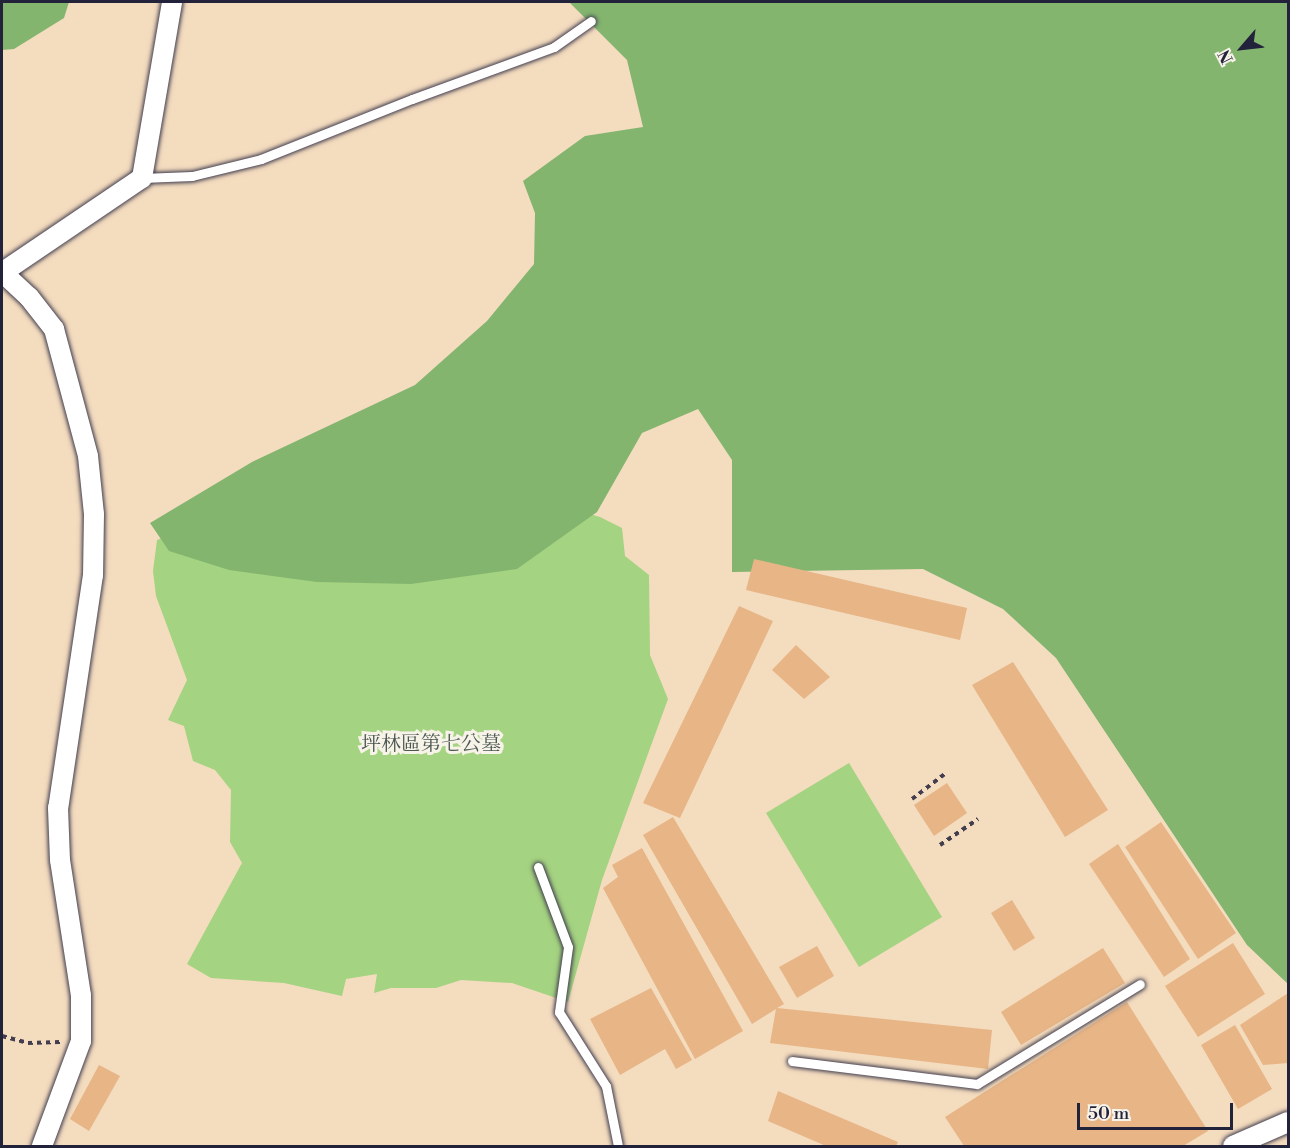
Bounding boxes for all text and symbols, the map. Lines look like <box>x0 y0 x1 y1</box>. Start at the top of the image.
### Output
north arrow <box>1212 18 1272 78</box>
text: N <box>1214 46 1238 67</box>
park label: 坪林區第七公墓 <box>361 732 501 756</box>
scale bar <box>1080 1091 1236 1129</box>
text: 50 m <box>1088 1102 1129 1125</box>

